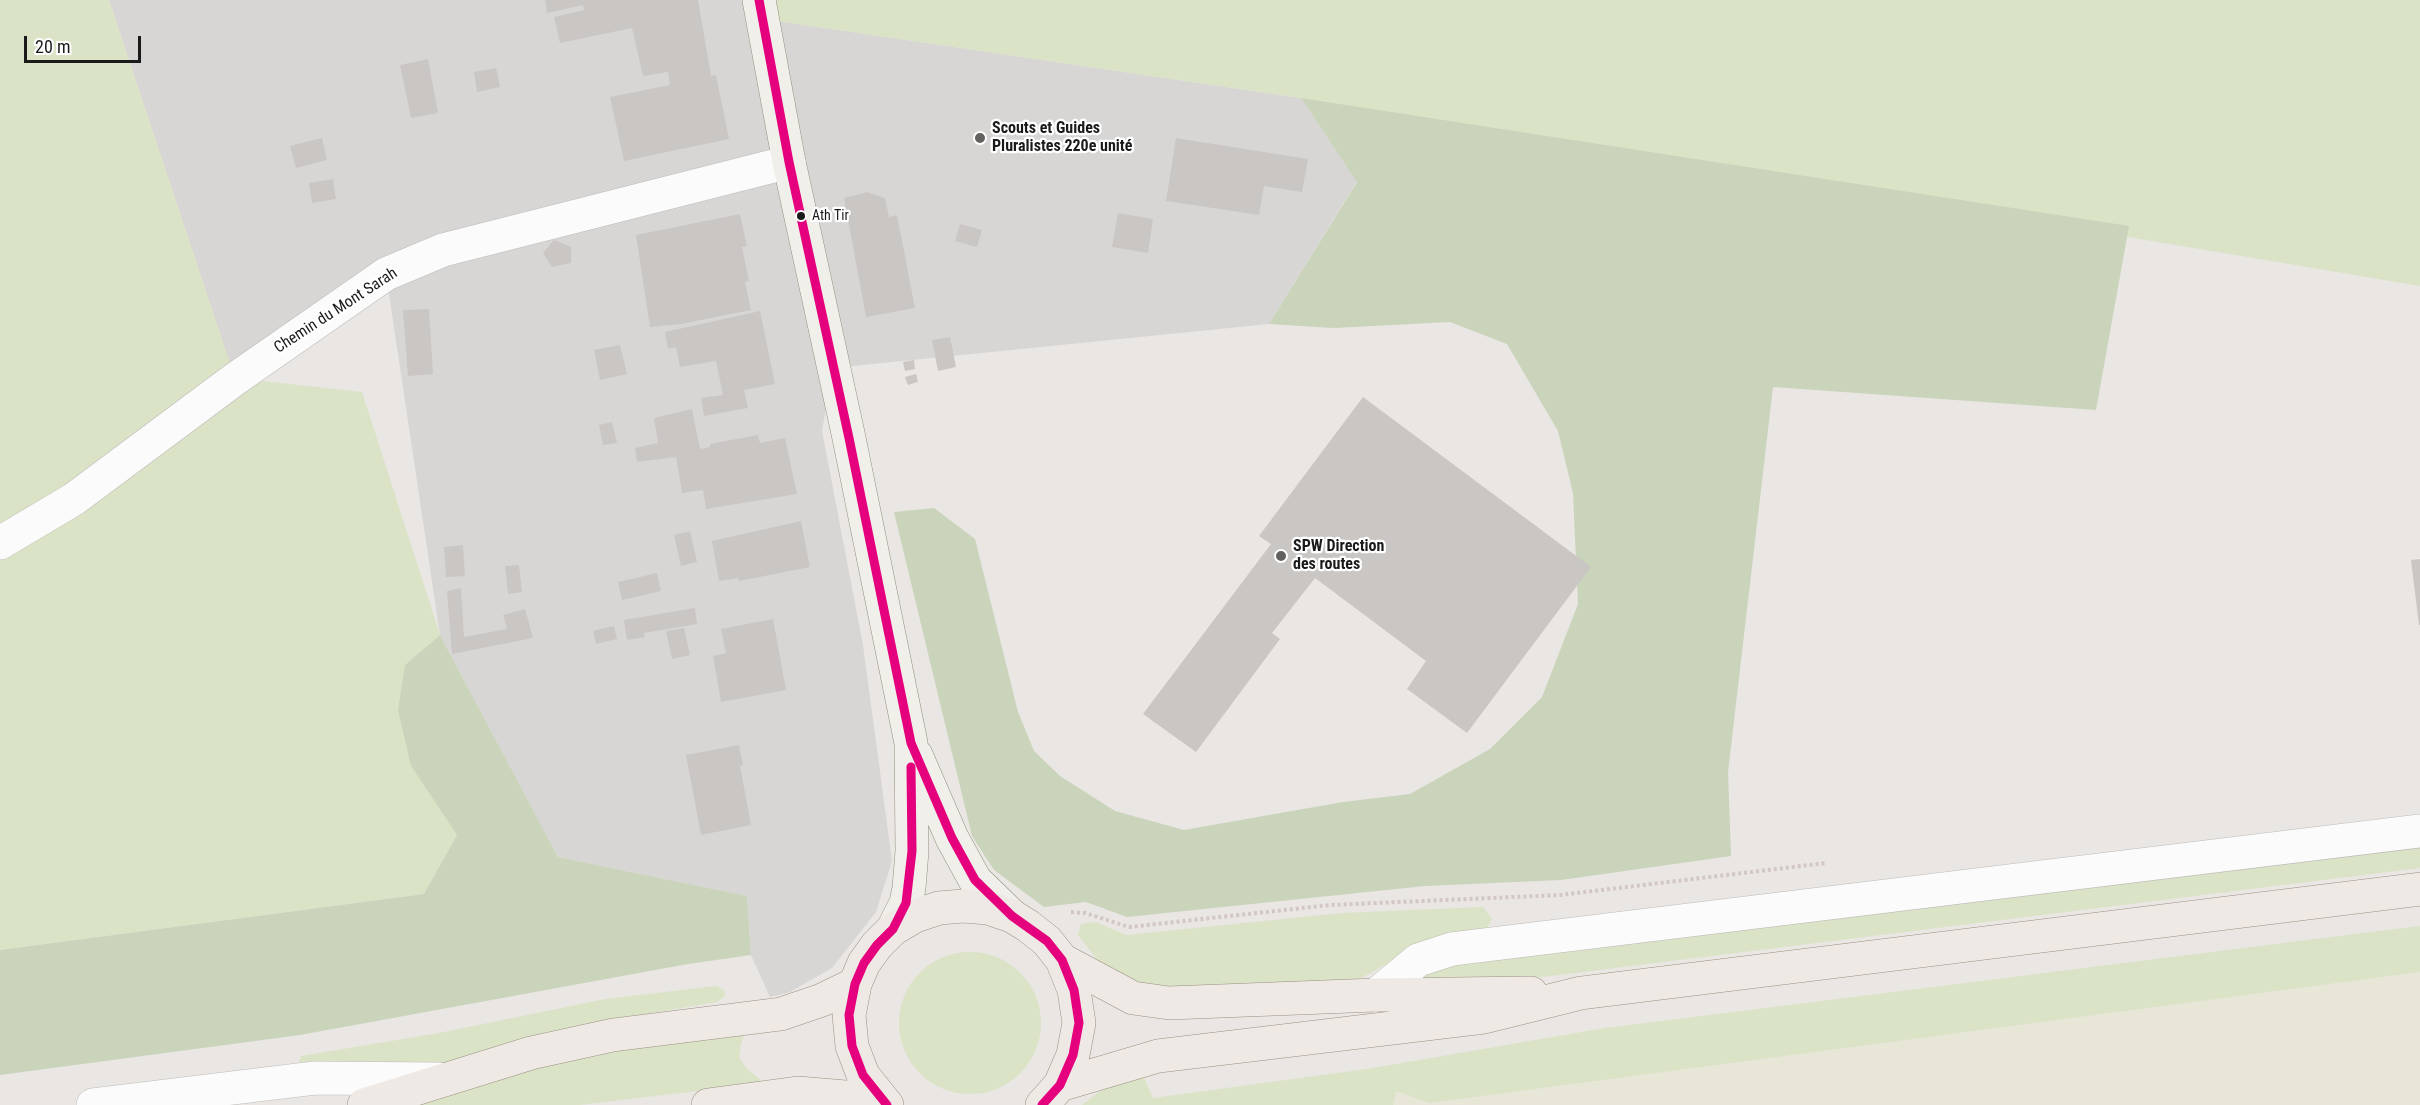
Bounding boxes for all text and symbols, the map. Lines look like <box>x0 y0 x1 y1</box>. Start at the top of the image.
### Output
scale bar <box>27 24 144 62</box>
text: 20 m <box>35 36 70 57</box>
place label: Scouts et Guides Pluralistes 220e unité <box>992 119 1132 157</box>
marker: Scouts et Guides Pluralistes 220e unité <box>973 131 987 145</box>
place label: Ath Tir <box>812 208 849 224</box>
marker: Ath Tir <box>795 210 807 222</box>
street label: Chemin du Mont Sarah <box>271 264 401 358</box>
place label: SPW Direction des routes <box>1293 537 1384 575</box>
marker: SPW Direction des routes <box>1274 549 1288 563</box>

